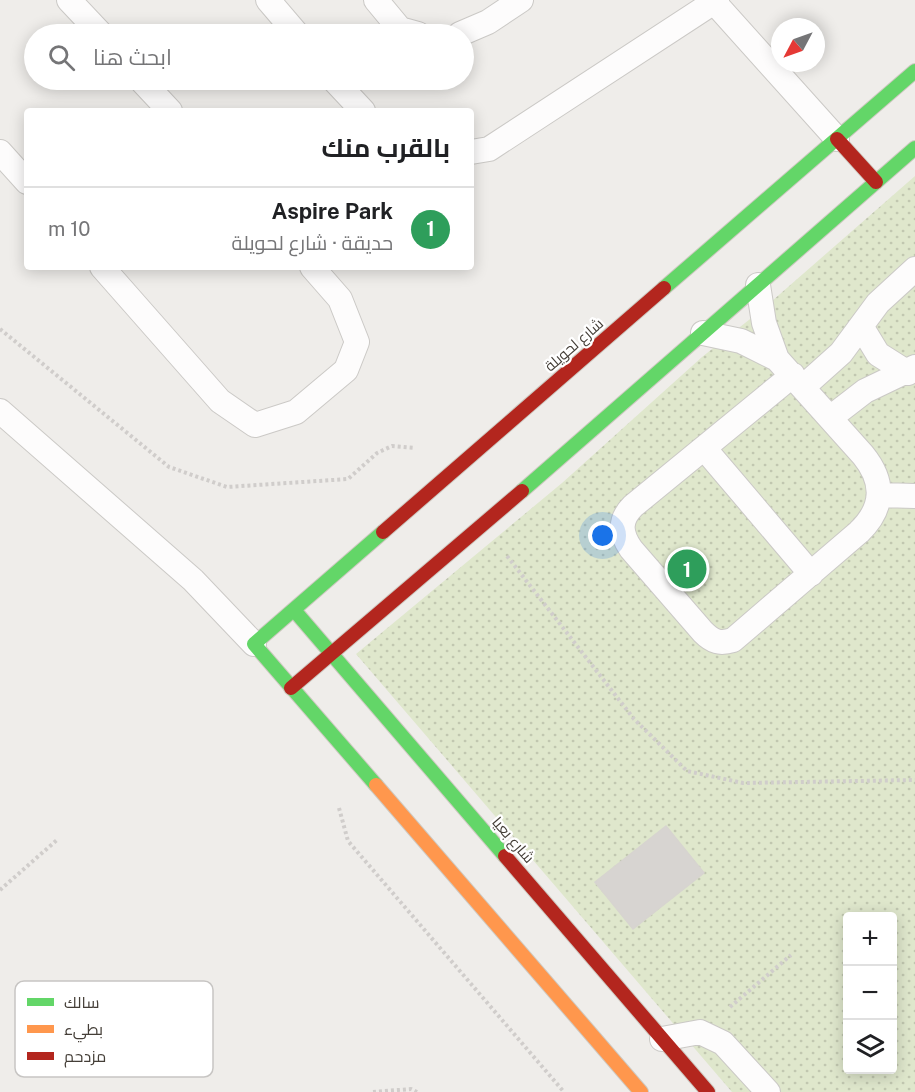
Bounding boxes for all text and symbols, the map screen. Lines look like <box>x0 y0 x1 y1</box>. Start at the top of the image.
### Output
north arrow <box>771 18 825 72</box>
search box <box>24 24 474 90</box>
icon: search <box>45 41 78 74</box>
text: ابحث هنا <box>93 44 172 70</box>
text: بالقرب منك <box>321 132 450 163</box>
text: Aspire Park <box>272 198 393 224</box>
text: 10 m <box>48 217 91 241</box>
text: 1 <box>426 217 435 241</box>
text: حديقة · شارع لحويلة <box>232 231 393 255</box>
street label: شارع لحويلة <box>541 315 608 377</box>
your location <box>588 521 617 550</box>
pin: 1 <box>668 546 706 592</box>
street label: شارع بعيا <box>487 813 538 868</box>
map controls <box>843 912 897 1074</box>
button: + <box>843 912 897 966</box>
button: − <box>843 966 897 1020</box>
legend <box>15 981 213 1077</box>
text: سالك <box>64 993 99 1012</box>
text: بطيء <box>64 1020 103 1043</box>
button: layers <box>843 1020 897 1074</box>
text: مزدحم <box>64 1047 106 1068</box>

